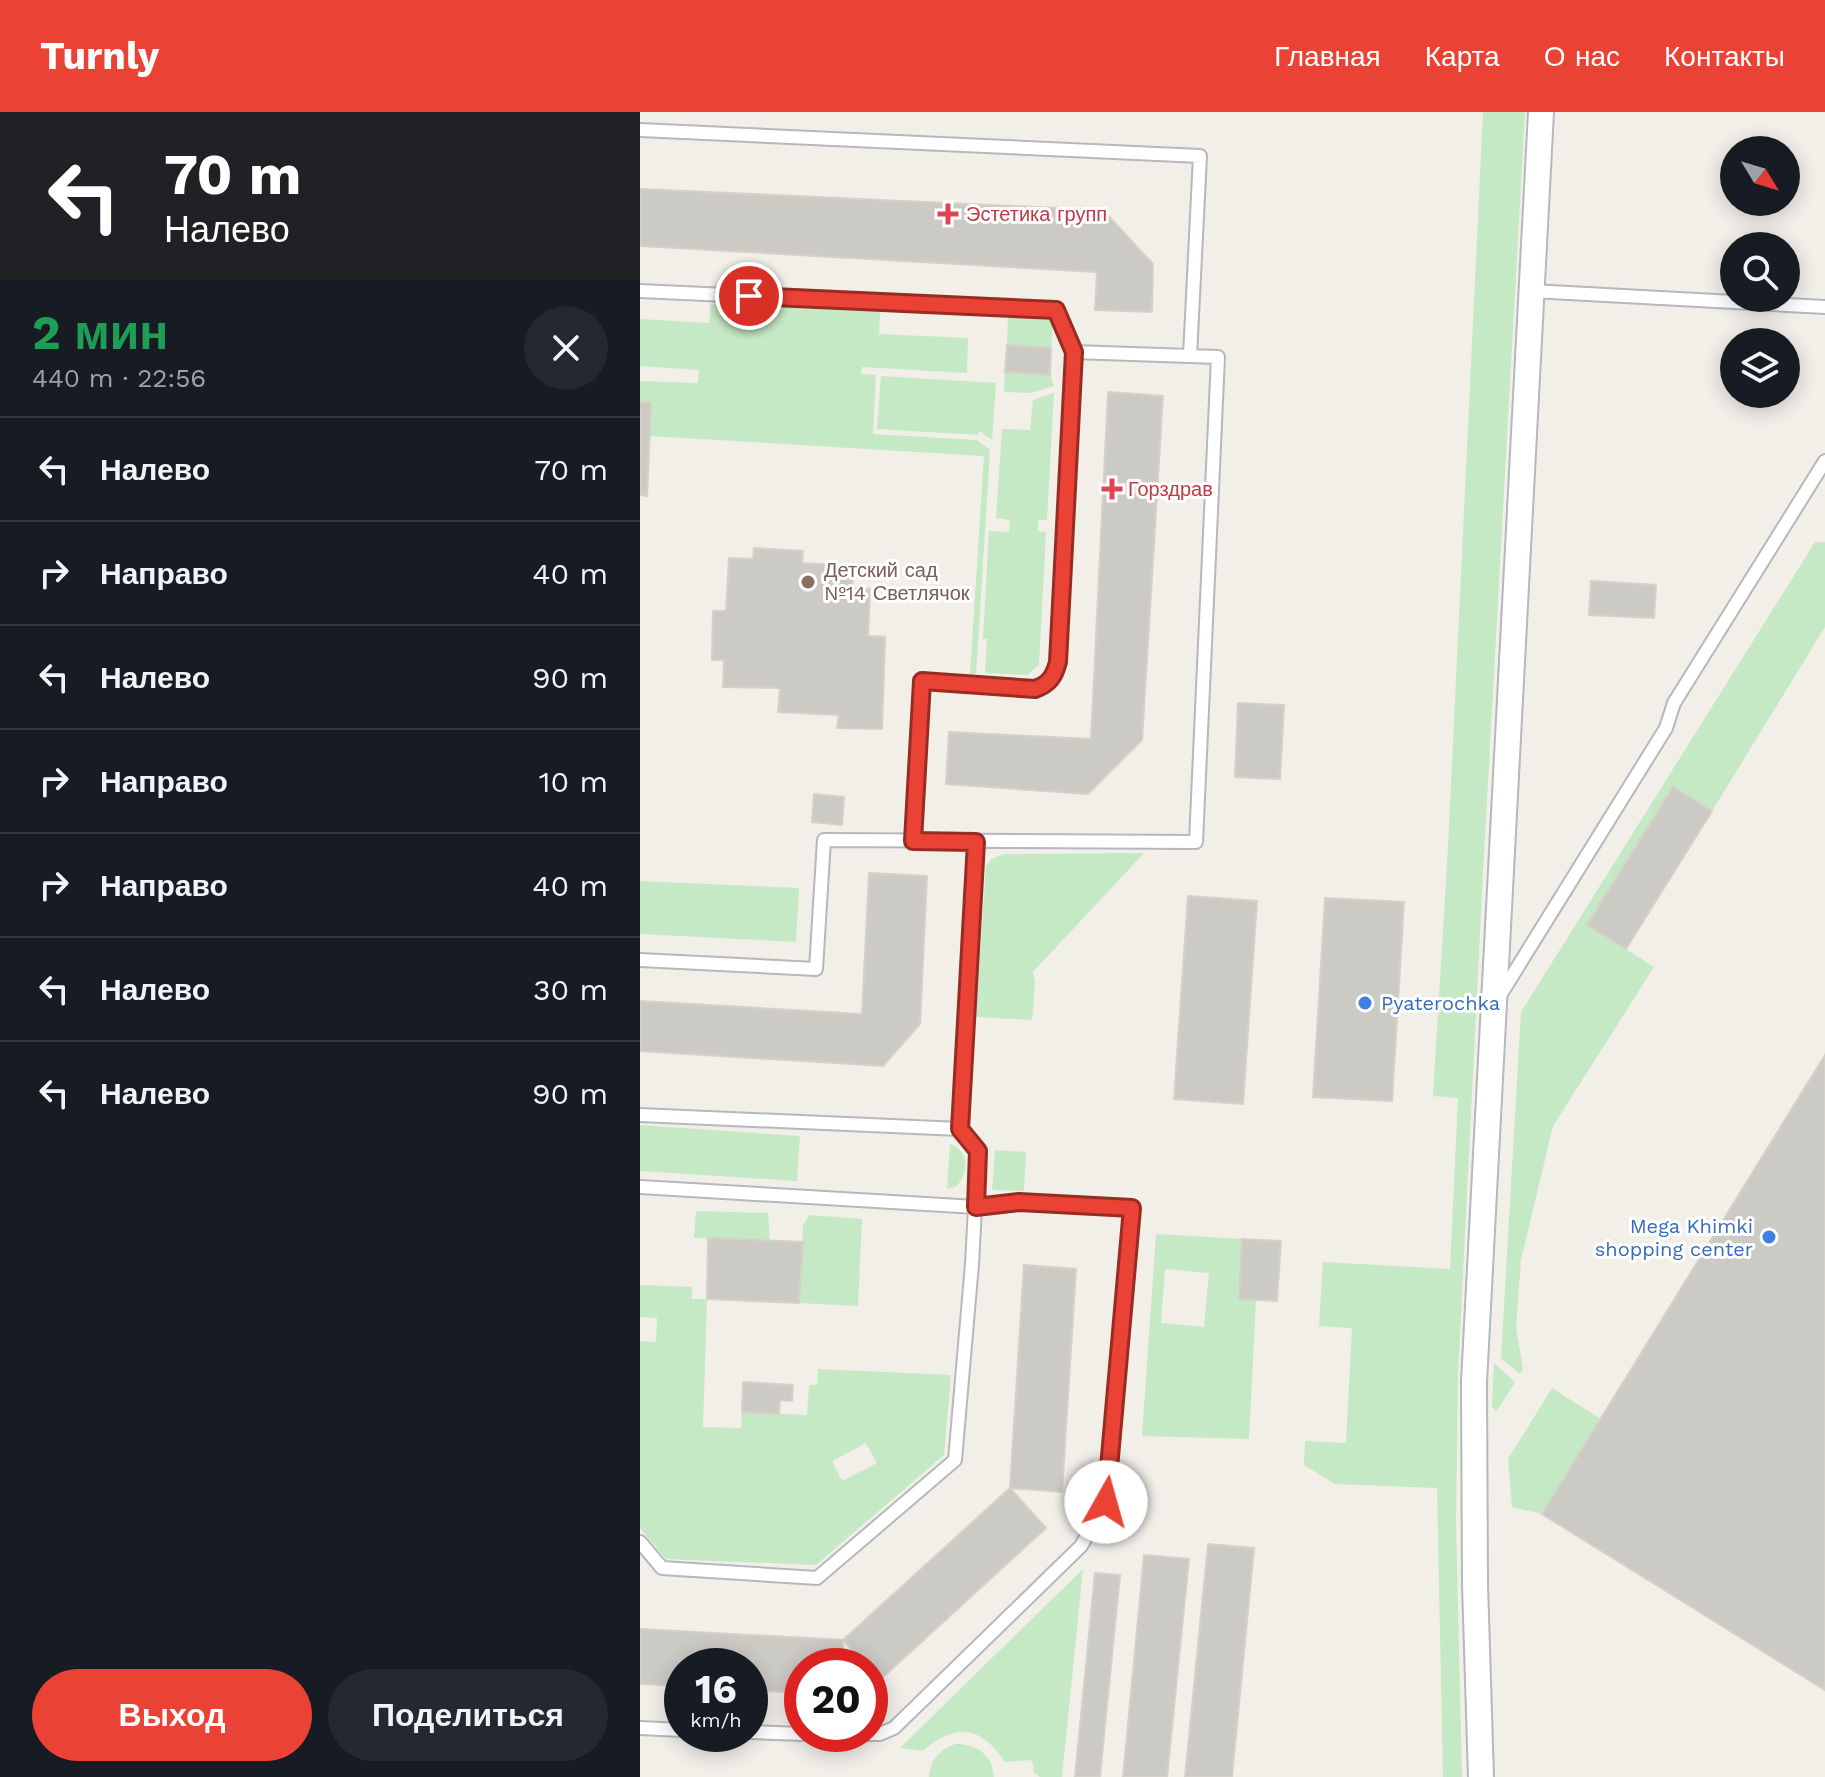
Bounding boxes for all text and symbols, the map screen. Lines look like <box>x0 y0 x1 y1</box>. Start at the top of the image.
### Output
text: Turnly <box>40 34 159 78</box>
text: Главная <box>1274 40 1381 73</box>
text: Карта <box>1425 40 1500 73</box>
text: О нас <box>1544 40 1620 73</box>
text: Контакты <box>1664 40 1785 73</box>
north arrow <box>1720 136 1800 216</box>
map controls <box>1720 136 1800 408</box>
text: 70 m <box>164 142 301 208</box>
icon: left <box>32 144 136 248</box>
place label: Эстетика групп <box>966 202 1107 226</box>
marker: Эстетика групп <box>937 203 959 225</box>
text: Налево <box>164 209 290 251</box>
button: search <box>1720 232 1800 312</box>
pin <box>715 262 783 330</box>
icon: arrive <box>727 274 771 318</box>
text: 2 мин <box>32 304 168 361</box>
button: close <box>524 306 608 390</box>
button: layers <box>1720 328 1800 408</box>
text: 440 m · 22:56 <box>32 363 206 393</box>
icon: left <box>32 447 76 491</box>
text: Налево <box>100 452 210 487</box>
text: 70 m <box>534 452 608 487</box>
place label: Горздрав <box>1128 477 1213 501</box>
marker: Горздрав <box>1103 480 1121 498</box>
icon: right <box>32 551 76 595</box>
text: Направо <box>100 556 228 591</box>
text: 40 m <box>532 556 608 591</box>
place label: Детский сад №14 Светлячок <box>824 558 970 605</box>
marker: Детский сад №14 Светлячок <box>799 573 817 591</box>
icon: left <box>32 655 76 699</box>
text: Налево <box>100 660 210 695</box>
text: 90 m <box>532 660 608 695</box>
icon: right <box>32 759 76 803</box>
text: Направо <box>100 764 228 799</box>
text: 10 m <box>539 764 608 799</box>
icon: right <box>32 863 76 907</box>
text: Направо <box>100 868 228 903</box>
text: 40 m <box>532 868 608 903</box>
icon: left <box>32 967 76 1011</box>
text: Налево <box>100 972 210 1007</box>
text: 30 m <box>533 972 608 1007</box>
place label: Pyaterochka <box>1381 991 1500 1015</box>
marker: Pyaterochka <box>1356 994 1374 1012</box>
icon: left <box>32 1071 76 1115</box>
text: Налево <box>100 1076 210 1111</box>
text: 90 m <box>532 1076 608 1111</box>
place label: Mega Khimki shopping center <box>1595 1214 1753 1261</box>
marker: Mega Khimki shopping center <box>1760 1228 1778 1246</box>
position arrow <box>1064 1460 1148 1544</box>
speed limit sign: 20 <box>784 1648 888 1752</box>
text: 16 <box>695 1666 737 1713</box>
button: Выход <box>32 1669 312 1761</box>
button: Поделиться <box>328 1669 608 1761</box>
text: km/h <box>690 1708 742 1732</box>

